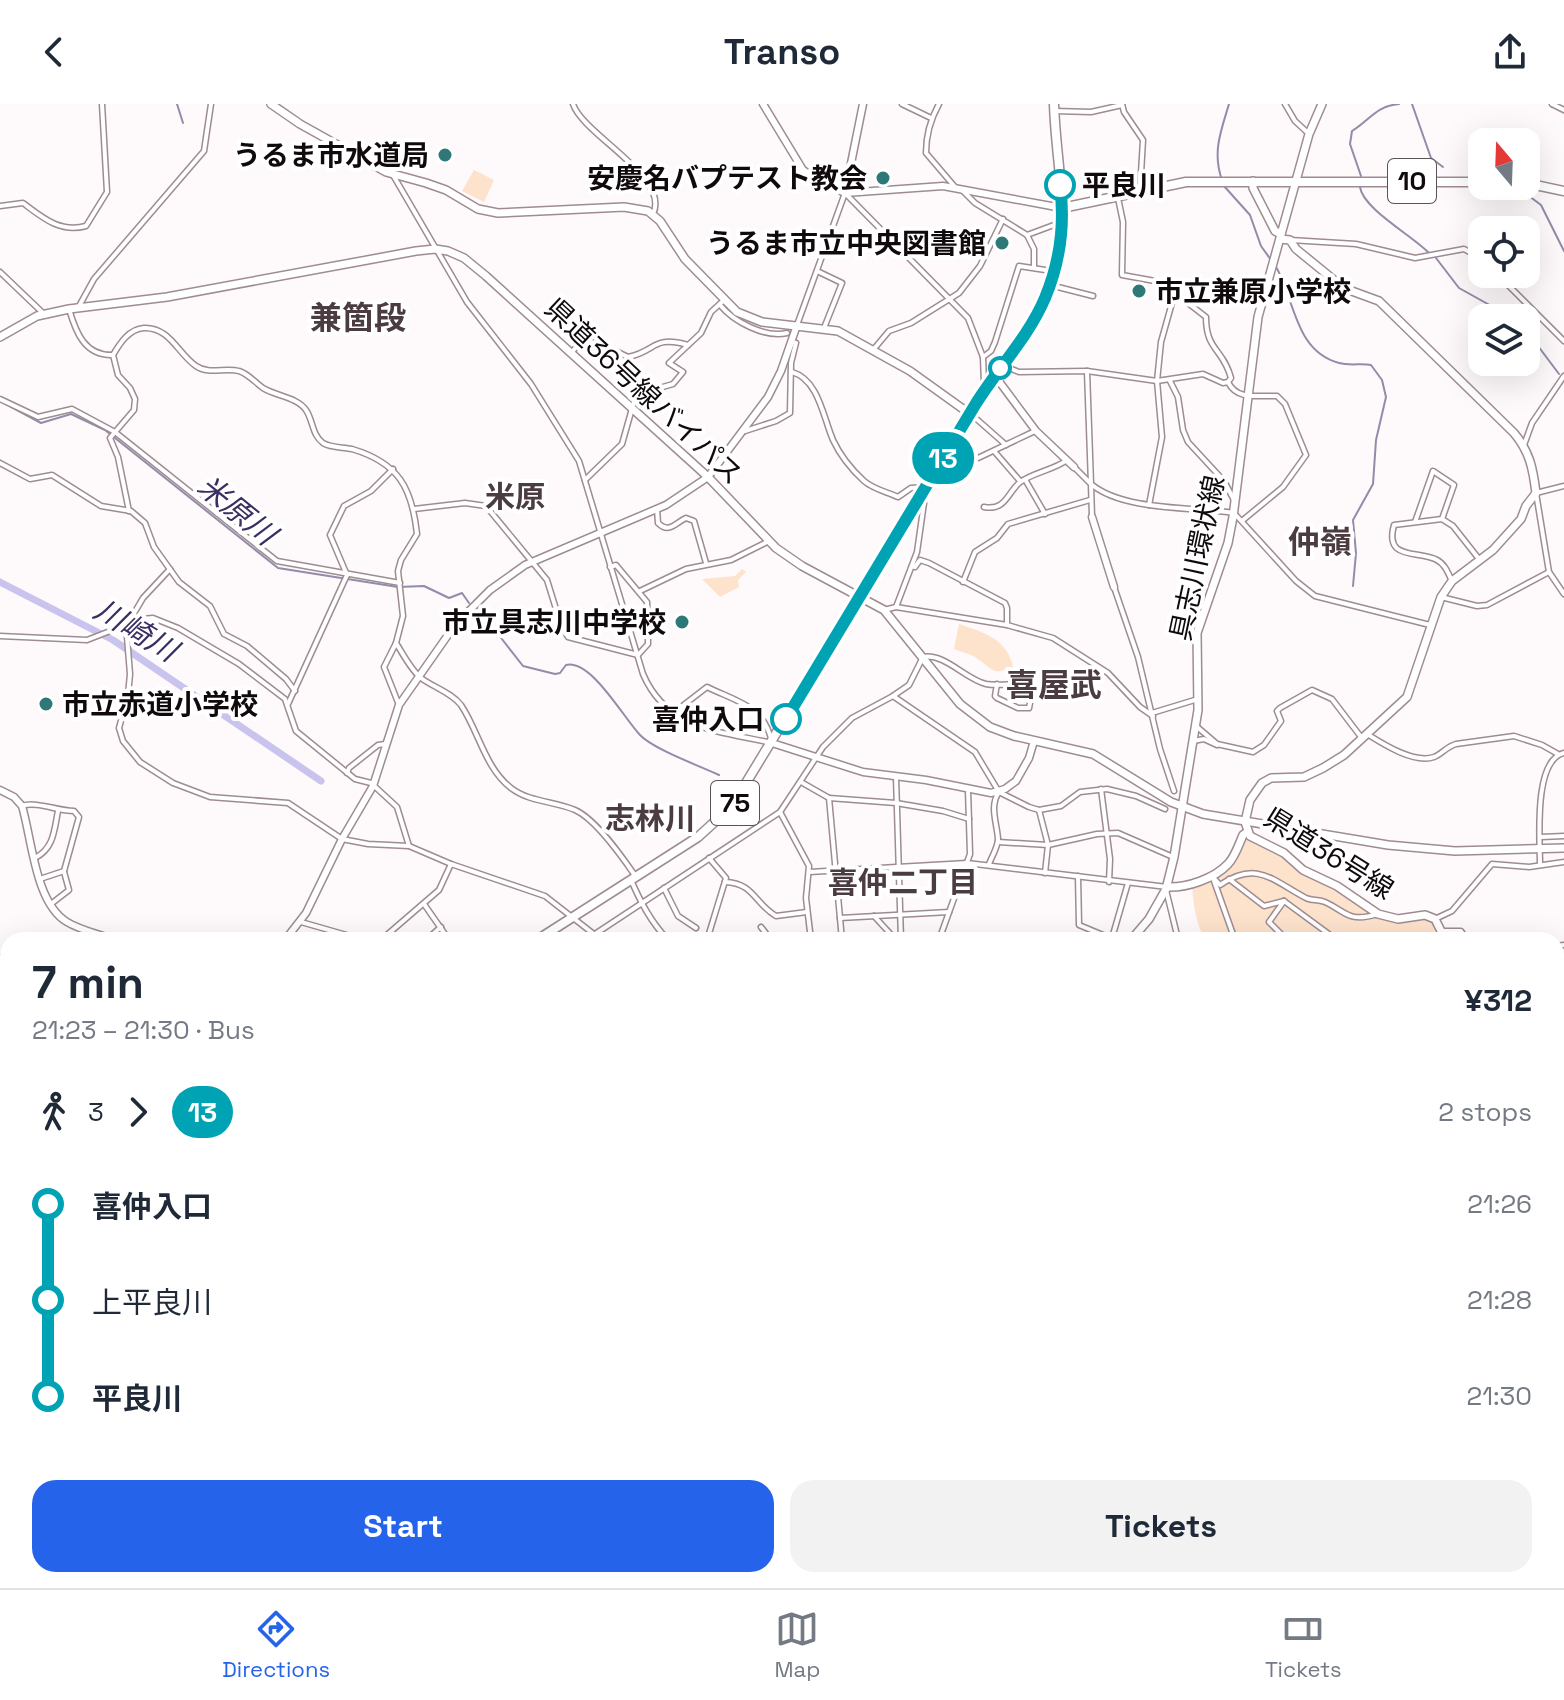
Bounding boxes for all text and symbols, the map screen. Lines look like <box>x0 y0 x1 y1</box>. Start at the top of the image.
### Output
text: Transo <box>724 29 840 75</box>
icon: back <box>32 30 76 74</box>
icon: share <box>1488 30 1532 74</box>
north arrow <box>1468 128 1540 200</box>
map controls <box>1468 128 1540 376</box>
place label: うるま市水道局 <box>233 137 429 173</box>
marker: うるま市水道局 <box>436 146 454 164</box>
road number: 10 <box>1388 159 1436 203</box>
place label: 安慶名バプテスト教会 <box>587 160 867 196</box>
place label: 平良川 <box>1082 167 1166 203</box>
marker: 安慶名バプテスト教会 <box>874 169 892 187</box>
marker: 平良川 <box>1045 170 1075 200</box>
button: locate <box>1468 216 1540 288</box>
place label: うるま市立中央図書館 <box>706 225 986 261</box>
marker: うるま市立中央図書館 <box>993 234 1011 252</box>
place label: 市立兼原小学校 <box>1155 273 1351 309</box>
marker: 市立兼原小学校 <box>1130 282 1148 300</box>
street label: 県道36号線バイパス <box>538 290 750 492</box>
district label: 兼箇段 <box>310 298 406 338</box>
button: layers <box>1468 304 1540 376</box>
unlabelled marker <box>989 357 1011 379</box>
line badge: 13 <box>907 432 979 484</box>
text: 13 <box>928 440 958 476</box>
water label: 米原川 <box>190 467 287 555</box>
street label: 具志川環状線 <box>1162 472 1232 644</box>
district label: 米原 <box>485 477 545 516</box>
district label: 仲嶺 <box>1288 522 1352 562</box>
water label: 川崎川 <box>87 590 187 671</box>
place label: 市立具志川中学校 <box>442 604 666 640</box>
marker: 市立具志川中学校 <box>673 613 691 631</box>
district label: 喜屋武 <box>1006 665 1102 705</box>
place label: 市立赤道小学校 <box>62 686 258 722</box>
marker: 市立赤道小学校 <box>37 695 55 713</box>
place label: 喜仲入口 <box>652 701 764 737</box>
marker: 喜仲入口 <box>771 704 801 734</box>
road number: 75 <box>711 781 759 825</box>
district label: 志林川 <box>605 799 695 838</box>
street label: 県道36号線 <box>1258 799 1400 907</box>
district label: 喜仲二丁目 <box>828 863 978 902</box>
text: 7 min <box>32 955 144 1011</box>
text: ¥312 <box>1464 981 1532 1020</box>
text: 21:23 – 21:30 · Bus <box>32 1013 255 1047</box>
icon: walk <box>32 1090 76 1134</box>
icon: forward <box>116 1090 160 1134</box>
text: 13 <box>188 1094 217 1130</box>
text: 3 <box>88 1095 104 1129</box>
text: 2 stops <box>1438 1095 1532 1129</box>
text: 喜仲入口 <box>92 1187 212 1226</box>
text: 21:26 <box>1467 1187 1532 1221</box>
text: 上平良川 <box>92 1283 212 1322</box>
text: 21:28 <box>1467 1283 1532 1317</box>
text: 平良川 <box>92 1379 182 1418</box>
text: 21:30 <box>1467 1379 1532 1413</box>
button: Start <box>32 1480 774 1572</box>
button: Tickets <box>790 1480 1532 1572</box>
tab: Directions <box>222 1607 330 1683</box>
tab: Map <box>775 1607 820 1683</box>
tab: Tickets <box>1265 1607 1342 1683</box>

